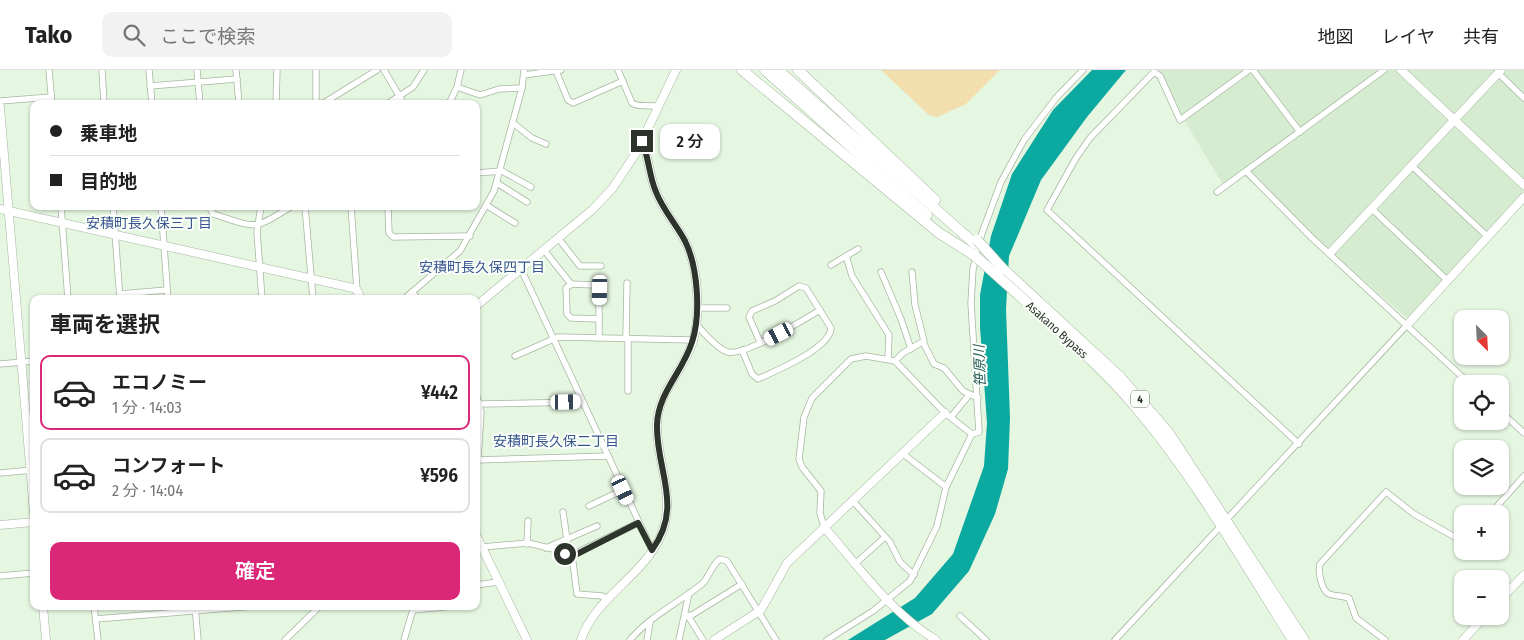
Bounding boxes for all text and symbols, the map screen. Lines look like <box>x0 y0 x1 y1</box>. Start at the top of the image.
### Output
search box <box>102 12 452 57</box>
text: Tako <box>25 21 72 49</box>
icon: search <box>120 21 148 49</box>
text: ここで検索 <box>160 25 255 48</box>
text: 地図 <box>1318 26 1354 48</box>
text: レイヤ <box>1382 26 1435 48</box>
text: 共有 <box>1463 26 1499 48</box>
text: 乗車地 <box>80 122 137 145</box>
callout: 2 分 <box>660 124 720 158</box>
route end <box>631 130 653 152</box>
text: 2 分 <box>677 132 703 151</box>
text: 目的地 <box>80 170 137 193</box>
district label: 安積町長久保三丁目 <box>86 215 212 232</box>
district label: 安積町長久保四丁目 <box>419 259 545 276</box>
car <box>592 275 607 305</box>
street label: Asakano Bypass <box>1023 299 1091 361</box>
north arrow <box>1454 310 1509 365</box>
map controls <box>1454 310 1509 625</box>
text: 車両を選択 <box>50 311 160 338</box>
car <box>762 321 795 347</box>
water label: 笹原川 <box>971 343 989 387</box>
icon: car <box>52 370 97 415</box>
text: エコノミー <box>112 371 207 394</box>
button: locate <box>1454 375 1509 430</box>
text: ¥442 <box>421 381 458 404</box>
road number: 4 <box>1131 390 1149 408</box>
car <box>550 394 581 410</box>
text: 1 分 · 14:03 <box>112 398 182 417</box>
district label: 安積町長久保二丁目 <box>493 433 619 450</box>
button: layers <box>1454 440 1509 495</box>
icon: car <box>52 453 97 498</box>
text: コンフォート <box>112 454 225 477</box>
text: ¥596 <box>420 464 458 487</box>
car <box>609 473 636 507</box>
text: 2 分 · 14:04 <box>112 481 183 500</box>
button: + <box>1454 505 1509 560</box>
button: 確定 <box>50 542 460 600</box>
route start <box>554 543 576 565</box>
button: − <box>1454 570 1509 625</box>

